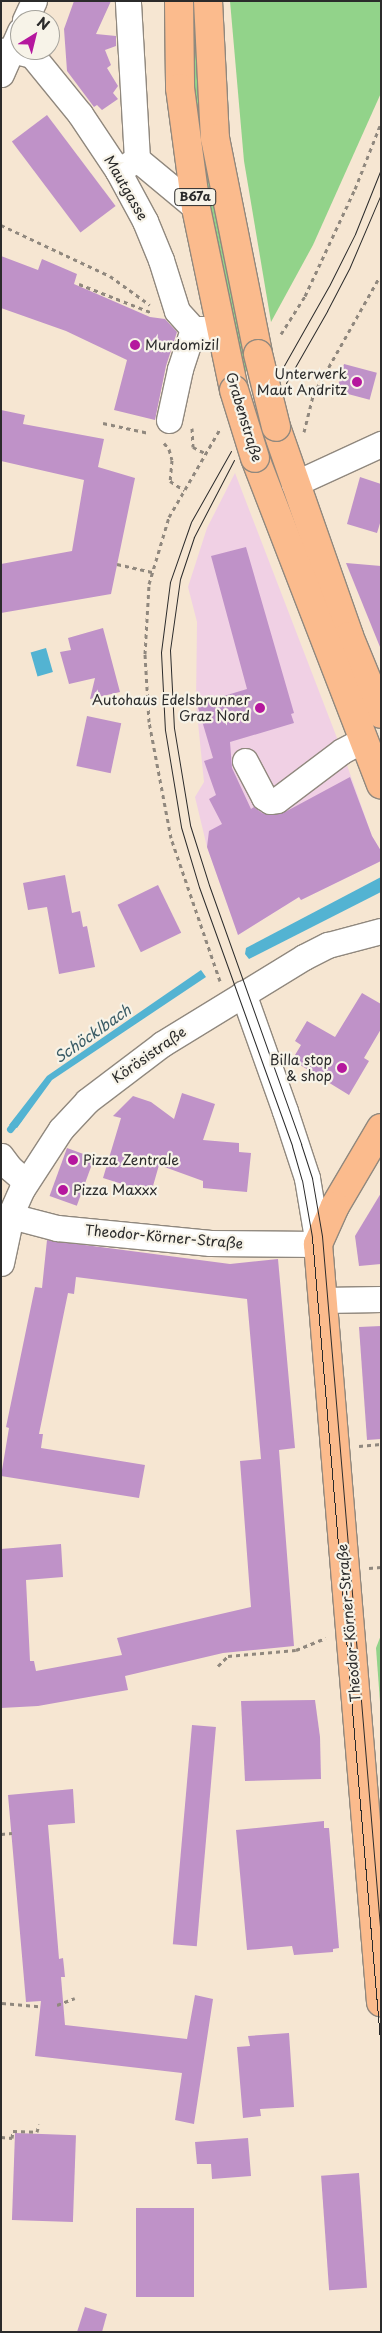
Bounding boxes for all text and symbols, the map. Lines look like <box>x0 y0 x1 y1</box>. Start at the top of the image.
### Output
north arrow <box>10 10 60 60</box>
text: N <box>33 12 54 35</box>
street label: Mautgasse <box>101 153 151 223</box>
road number: B67a <box>174 188 216 206</box>
place label: Murdomizil <box>145 337 219 353</box>
marker: Murdomizil <box>129 339 141 351</box>
place label: Unterwerk Maut Andritz <box>256 366 347 398</box>
street label: Grabenstraße <box>222 370 266 464</box>
marker: Unterwerk Maut Andritz <box>351 376 363 388</box>
place label: Autohaus Edelsbrunner Graz Nord <box>93 692 250 724</box>
marker: Autohaus Edelsbrunner Graz Nord <box>254 702 266 714</box>
water label: Schöcklbach <box>50 1000 134 1066</box>
street label: Körösistraße <box>109 1023 189 1087</box>
place label: Billa stop & shop <box>269 1052 332 1084</box>
marker: Billa stop & shop <box>336 1062 348 1074</box>
place label: Pizza Zentrale <box>83 1152 179 1168</box>
marker: Pizza Zentrale <box>67 1154 79 1166</box>
place label: Pizza Maxxx <box>73 1182 157 1198</box>
marker: Pizza Maxxx <box>57 1184 69 1196</box>
street label: Theodor-Körner-Straße <box>84 1222 244 1252</box>
street label: Theodor-Körner-Straße <box>334 1543 364 1703</box>

